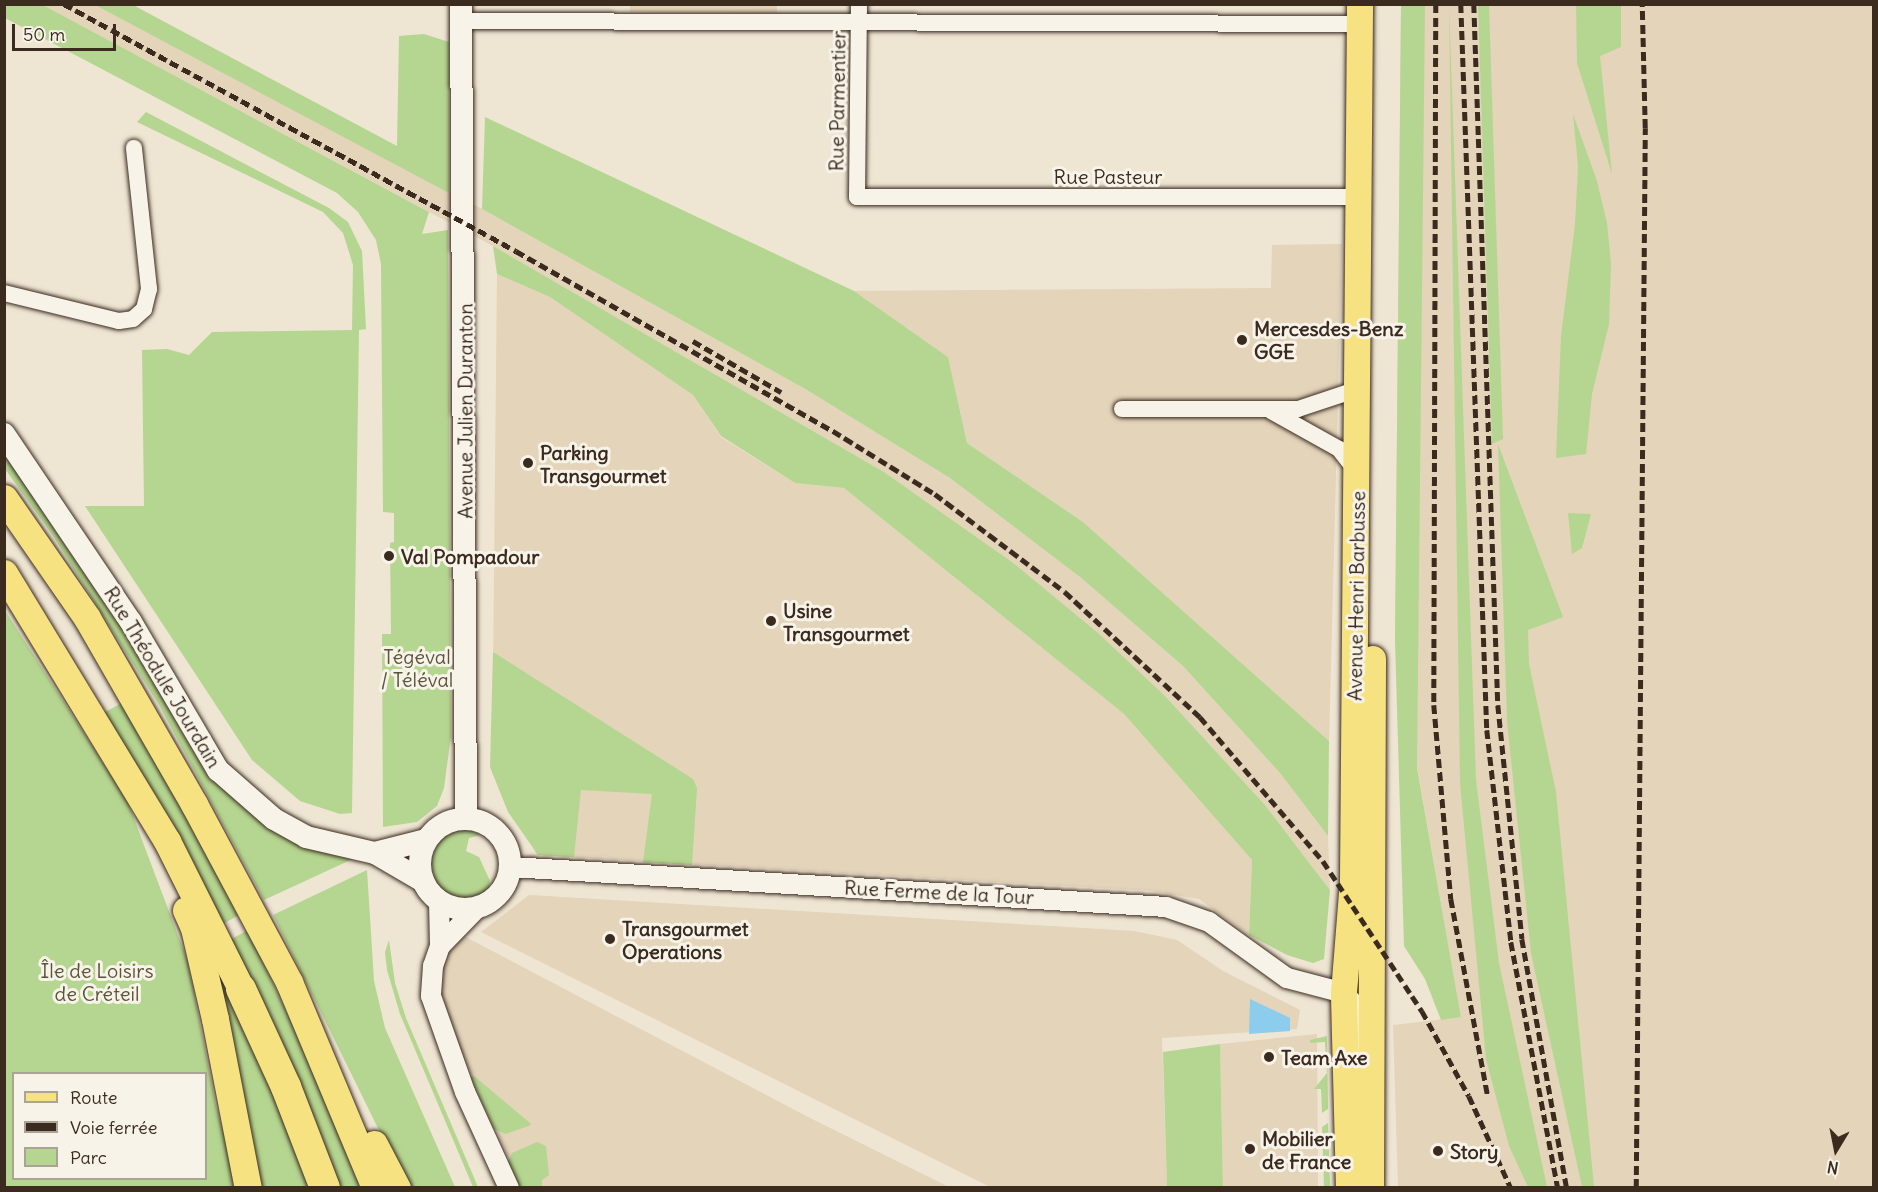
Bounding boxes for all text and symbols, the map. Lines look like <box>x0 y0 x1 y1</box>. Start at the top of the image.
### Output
scale bar <box>15 12 118 50</box>
text: 50 m <box>23 23 65 46</box>
street label: Rue Parmentier <box>824 30 850 172</box>
street label: Rue Pasteur <box>1054 164 1162 188</box>
street label: Avenue Julien Duranton <box>453 303 477 519</box>
place label: Mercesdes-Benz GGE <box>1254 316 1403 363</box>
marker: Mercesdes-Benz GGE <box>1235 333 1249 347</box>
place label: Parking Transgourmet <box>540 440 666 487</box>
marker: Parking Transgourmet <box>521 456 535 470</box>
street label: Avenue Henri Barbusse <box>1342 491 1370 701</box>
place label: Val Pompadour <box>401 544 539 568</box>
marker: Val Pompadour <box>382 549 396 563</box>
street label: Rue Théodule Jourdain <box>99 582 227 772</box>
place label: Usine Transgourmet <box>783 598 909 645</box>
marker: Usine Transgourmet <box>764 614 778 628</box>
park label: Tégéval / Téléval <box>381 645 453 692</box>
street label: Rue Ferme de la Tour <box>843 875 1035 909</box>
place label: Transgourmet Operations <box>622 916 748 963</box>
marker: Transgourmet Operations <box>603 932 617 946</box>
park label: Île de Loisirs de Créteil <box>40 958 154 1005</box>
place label: Team Axe <box>1281 1045 1367 1069</box>
marker: Team Axe <box>1262 1050 1276 1064</box>
legend <box>12 1072 207 1180</box>
text: Route <box>70 1086 118 1109</box>
text: Voie ferrée <box>70 1116 157 1139</box>
north arrow <box>1806 1120 1866 1180</box>
place label: Mobilier de France <box>1262 1126 1351 1173</box>
place label: Story <box>1450 1139 1498 1163</box>
marker: Mobilier de France <box>1243 1142 1257 1156</box>
marker: Story <box>1431 1144 1445 1158</box>
text: Parc <box>70 1146 107 1169</box>
text: N <box>1826 1157 1840 1179</box>

